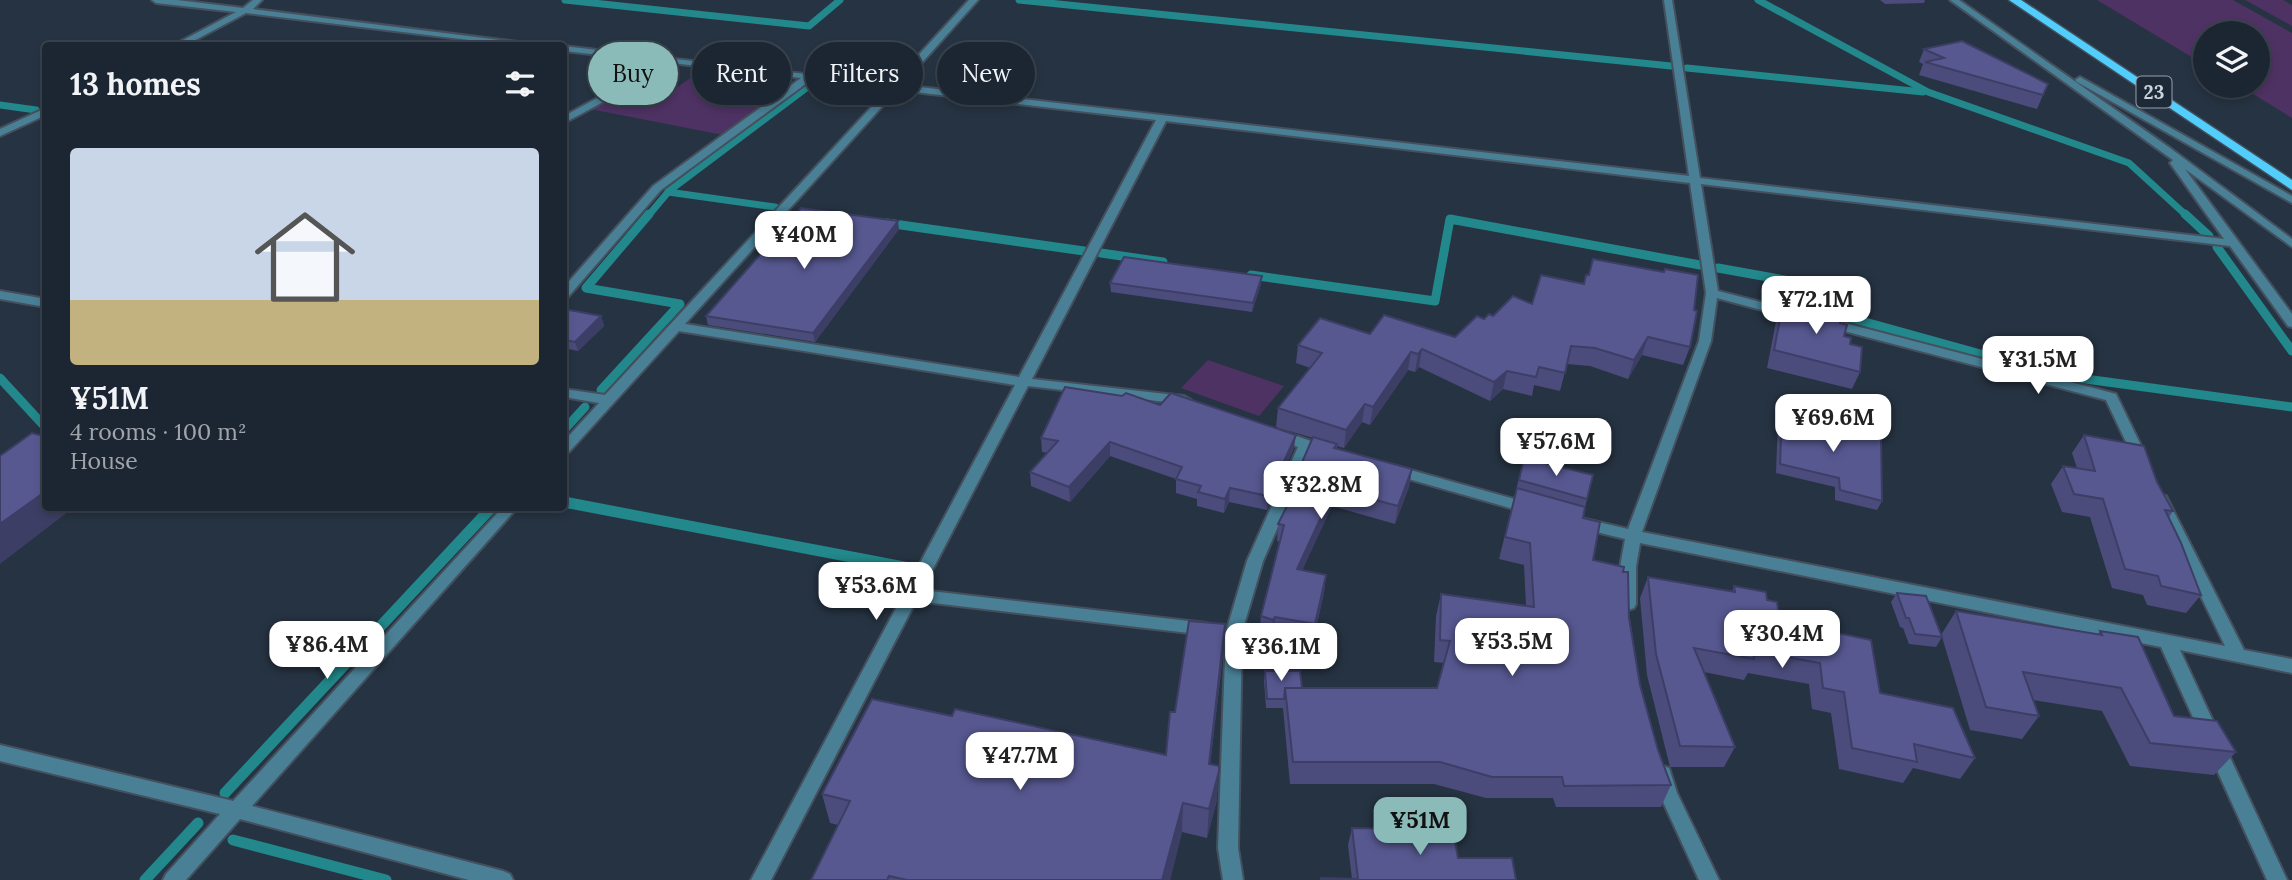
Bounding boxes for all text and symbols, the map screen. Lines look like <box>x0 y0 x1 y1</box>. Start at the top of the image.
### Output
map controls <box>2193 21 2270 98</box>
button: layers <box>2193 21 2270 98</box>
chip: Buy <box>588 42 678 105</box>
chip: Rent <box>692 42 791 105</box>
chip: Filters <box>805 42 923 105</box>
chip: New <box>937 42 1035 105</box>
text: 13 homes <box>70 65 201 103</box>
icon: filters <box>501 65 539 103</box>
road number: 23 <box>2136 76 2172 108</box>
icon: home <box>242 194 368 320</box>
pin: ¥40M <box>763 212 845 271</box>
text: ¥40M <box>771 219 837 248</box>
pin: ¥72.1M <box>1759 276 1873 336</box>
text: ¥72.1M <box>1778 284 1854 313</box>
pin: ¥31.5M <box>1981 336 2095 396</box>
text: ¥31.5M <box>1999 344 2077 373</box>
text: ¥51M <box>70 379 149 417</box>
pin: ¥69.6M <box>1776 394 1890 454</box>
text: ¥69.6M <box>1791 402 1875 431</box>
text: 4 rooms · 100 m² <box>70 417 247 446</box>
pin: ¥57.6M <box>1499 419 1613 478</box>
text: ¥57.6M <box>1516 426 1596 455</box>
text: House <box>70 446 138 475</box>
pin: ¥32.8M <box>1264 462 1378 521</box>
text: ¥32.8M <box>1280 469 1362 498</box>
pin: ¥53.6M <box>819 562 933 622</box>
text: ¥53.6M <box>835 570 917 599</box>
pin: ¥30.4M <box>1725 610 1839 670</box>
pin: ¥53.5M <box>1455 618 1569 678</box>
text: ¥30.4M <box>1740 618 1824 647</box>
pin: ¥86.4M <box>270 622 384 681</box>
pin: ¥36.1M <box>1224 624 1338 683</box>
text: ¥53.5M <box>1471 626 1553 655</box>
text: ¥86.4M <box>285 629 369 658</box>
text: ¥36.1M <box>1241 631 1321 660</box>
pin: ¥47.7M <box>963 732 1077 792</box>
text: ¥47.7M <box>982 740 1058 769</box>
pin: ¥51M <box>1379 798 1461 857</box>
text: ¥51M <box>1390 805 1450 834</box>

